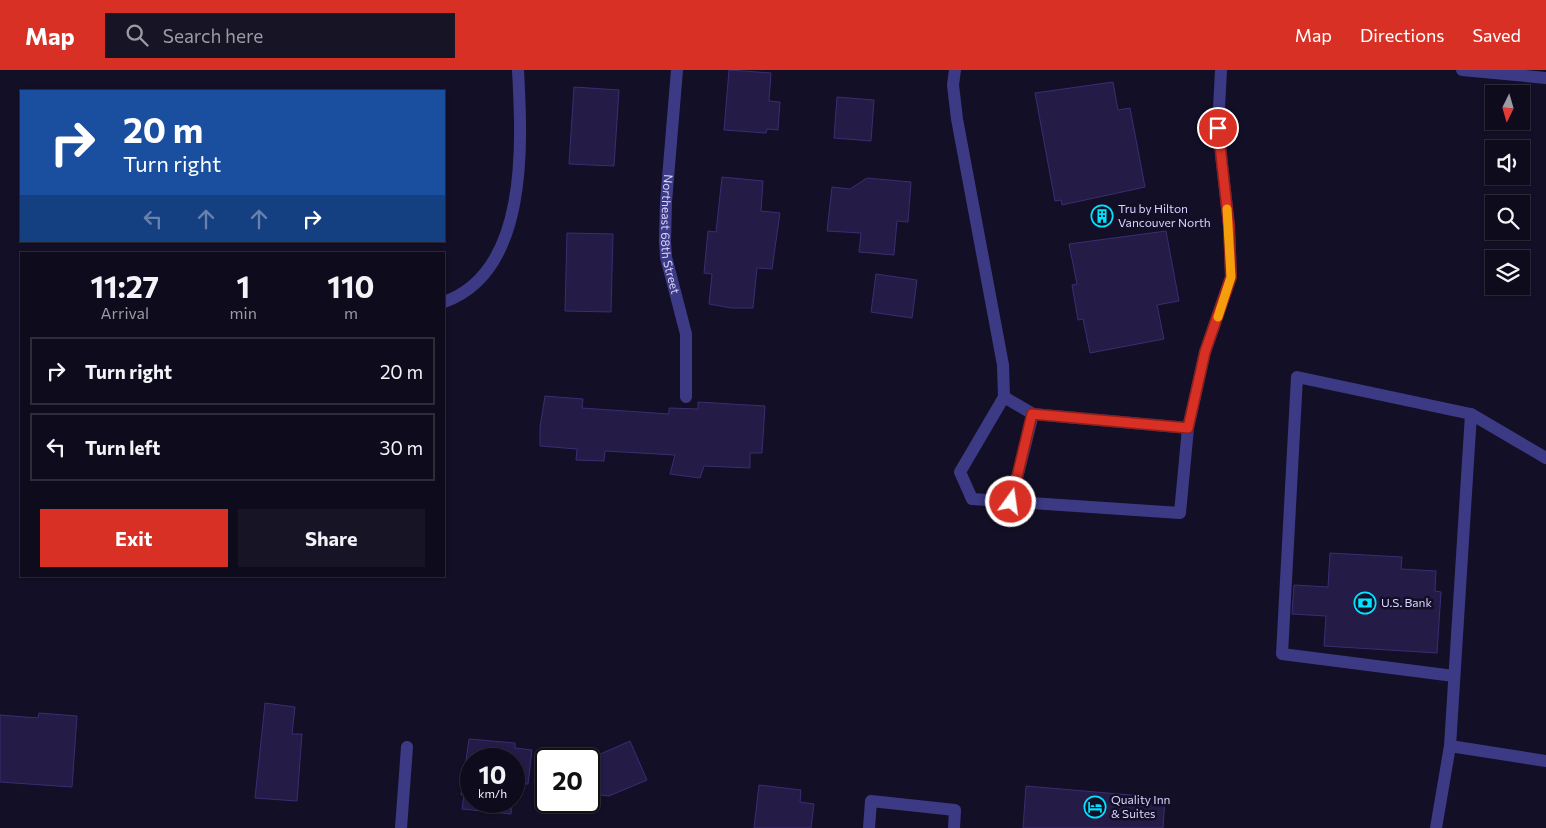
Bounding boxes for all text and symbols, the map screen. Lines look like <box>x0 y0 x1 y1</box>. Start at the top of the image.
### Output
search box <box>105 13 455 58</box>
text: Map <box>25 21 75 50</box>
icon: search <box>123 21 151 49</box>
text: Search here <box>163 24 263 47</box>
text: Map <box>1295 24 1332 46</box>
text: Directions <box>1360 24 1444 46</box>
text: Saved <box>1472 24 1521 46</box>
north arrow <box>1485 85 1530 130</box>
map controls <box>1485 85 1530 295</box>
text: 20 m <box>123 107 203 150</box>
pin <box>1197 107 1239 149</box>
icon: right <box>40 110 105 175</box>
icon: arrive <box>1204 114 1232 142</box>
button: sound <box>1485 140 1530 185</box>
text: Turn right <box>123 150 221 177</box>
street label: Northeast 68th Street <box>659 174 683 295</box>
button: search <box>1485 195 1530 240</box>
place label: Tru by Hilton Vancouver North <box>1118 201 1211 229</box>
building icon: Tru by Hilton Vancouver North <box>1090 204 1114 228</box>
icon: left <box>139 205 167 233</box>
icon: ahead <box>192 205 220 233</box>
icon: ahead <box>245 205 273 233</box>
icon: right <box>298 205 326 233</box>
button: layers <box>1485 250 1530 295</box>
text: 11:27 <box>91 267 159 304</box>
text: 1 <box>236 267 250 304</box>
text: 110 <box>327 267 374 304</box>
text: Arrival <box>101 303 149 322</box>
text: min <box>230 303 257 322</box>
text: m <box>344 303 358 322</box>
icon: right <box>42 357 70 385</box>
text: Turn right <box>85 360 172 383</box>
text: 20 m <box>380 360 423 383</box>
icon: left <box>42 433 70 461</box>
text: Turn left <box>85 436 160 459</box>
text: 30 m <box>380 436 423 459</box>
position arrow <box>984 475 1036 527</box>
button: Exit <box>40 509 228 567</box>
button: Share <box>238 509 425 567</box>
bank icon: U.S. Bank <box>1353 591 1377 615</box>
place label: U.S. Bank <box>1381 595 1432 609</box>
speed limit sign: 20 <box>535 748 600 813</box>
text: 10 <box>479 759 506 789</box>
text: km/h <box>478 786 507 800</box>
place label: Quality Inn & Suites <box>1111 792 1170 820</box>
hotel icon: Quality Inn & Suites <box>1083 795 1107 819</box>

